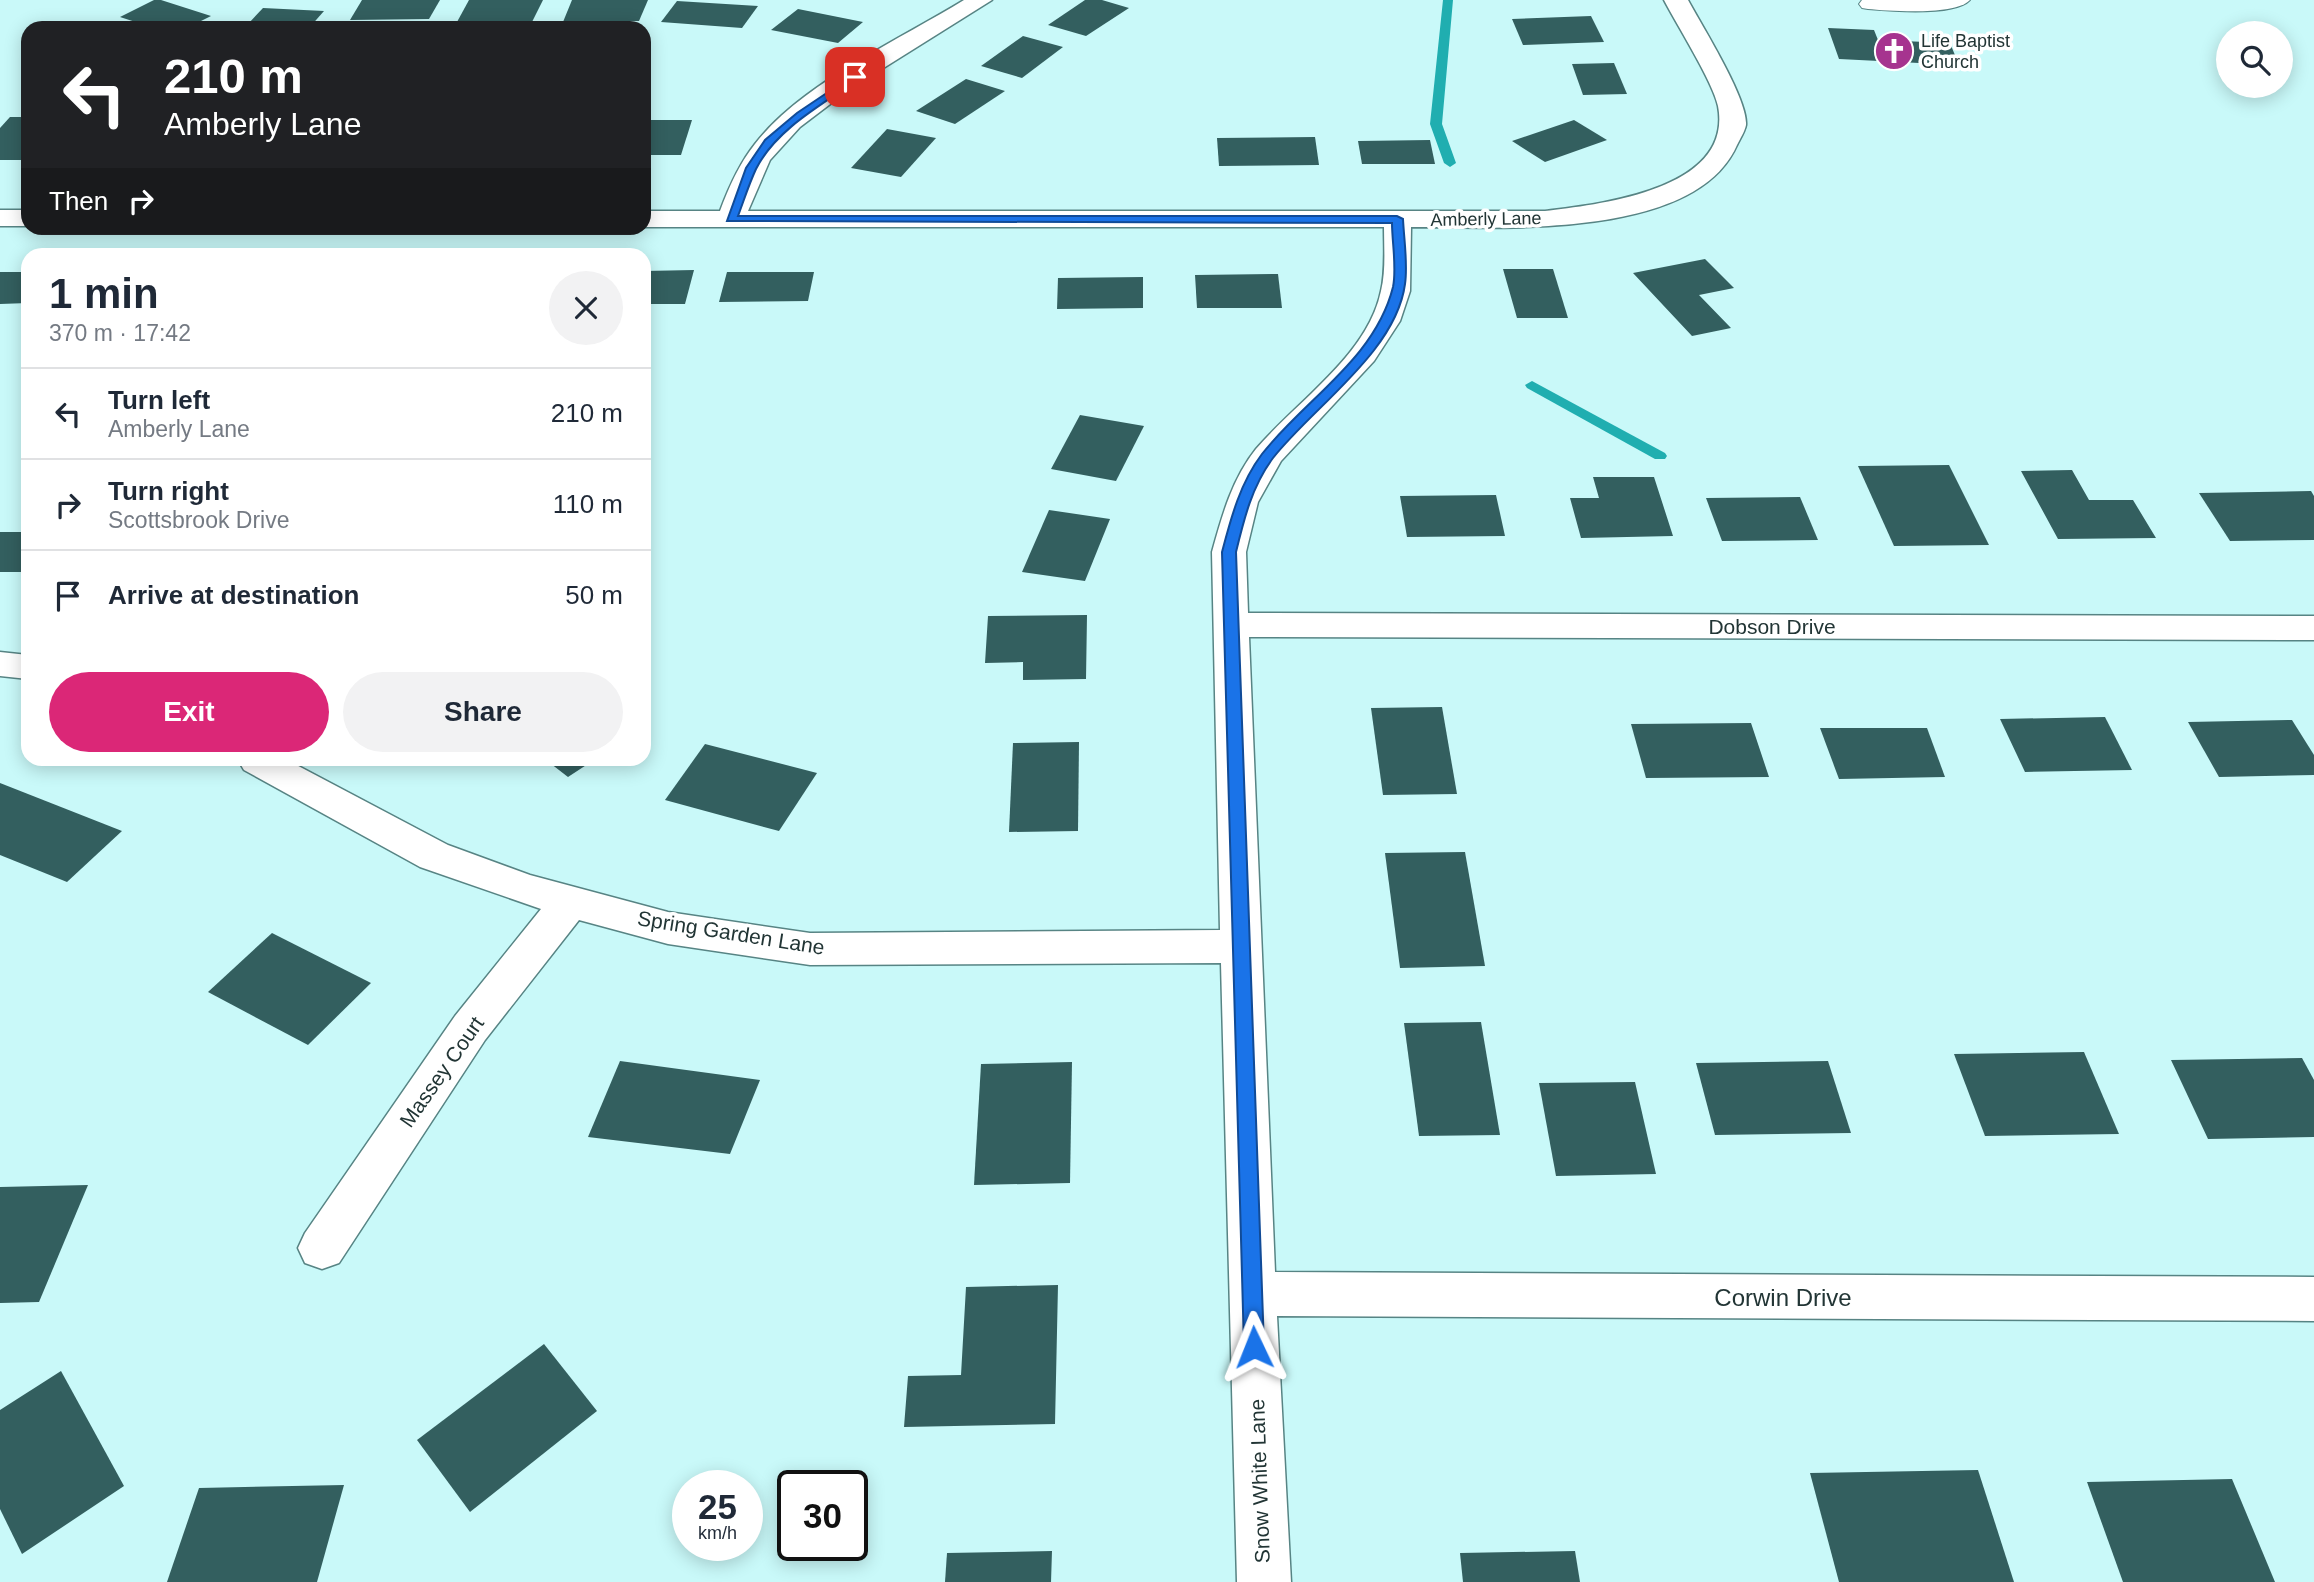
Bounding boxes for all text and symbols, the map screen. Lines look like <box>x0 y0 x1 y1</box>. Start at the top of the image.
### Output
map controls <box>2216 21 2293 98</box>
button: search <box>2216 21 2293 98</box>
church icon: Life Baptist Church <box>1873 30 1915 72</box>
place label: Life Baptist Church <box>1921 31 2010 72</box>
pin <box>825 47 885 107</box>
icon: left <box>49 49 140 140</box>
text: 210 m <box>164 49 303 103</box>
icon: arrive <box>836 58 874 96</box>
text: Amberly Lane <box>164 106 361 142</box>
icon: right <box>122 182 160 220</box>
text: Then <box>49 186 108 216</box>
street label: Amberly Lane <box>1430 208 1542 230</box>
text: 1 min <box>49 270 159 317</box>
button: close <box>549 271 623 345</box>
text: 370 m · 17:42 <box>49 320 191 346</box>
text: Turn left <box>108 385 210 415</box>
icon: left <box>49 395 87 433</box>
text: 210 m <box>551 398 623 428</box>
text: Amberly Lane <box>108 416 250 442</box>
text: Turn right <box>108 476 229 506</box>
icon: right <box>49 486 87 524</box>
text: 110 m <box>553 489 623 519</box>
text: Scottsbrook Drive <box>108 507 290 533</box>
icon: arrive <box>49 577 87 615</box>
text: Arrive at destination <box>108 580 359 610</box>
text: 50 m <box>565 580 623 610</box>
street label: Dobson Drive <box>1708 615 1836 638</box>
button: Exit <box>49 672 329 752</box>
button: Share <box>343 672 623 752</box>
street label: Spring Garden Lane <box>636 906 826 959</box>
street label: Massey Court <box>395 1012 488 1131</box>
street label: Corwin Drive <box>1714 1284 1852 1311</box>
position arrow <box>1217 1310 1291 1384</box>
street label: Snow White Lane <box>1245 1398 1274 1564</box>
speed limit sign: 30 <box>777 1470 868 1561</box>
text: 25 <box>698 1487 737 1526</box>
text: km/h <box>698 1523 737 1543</box>

